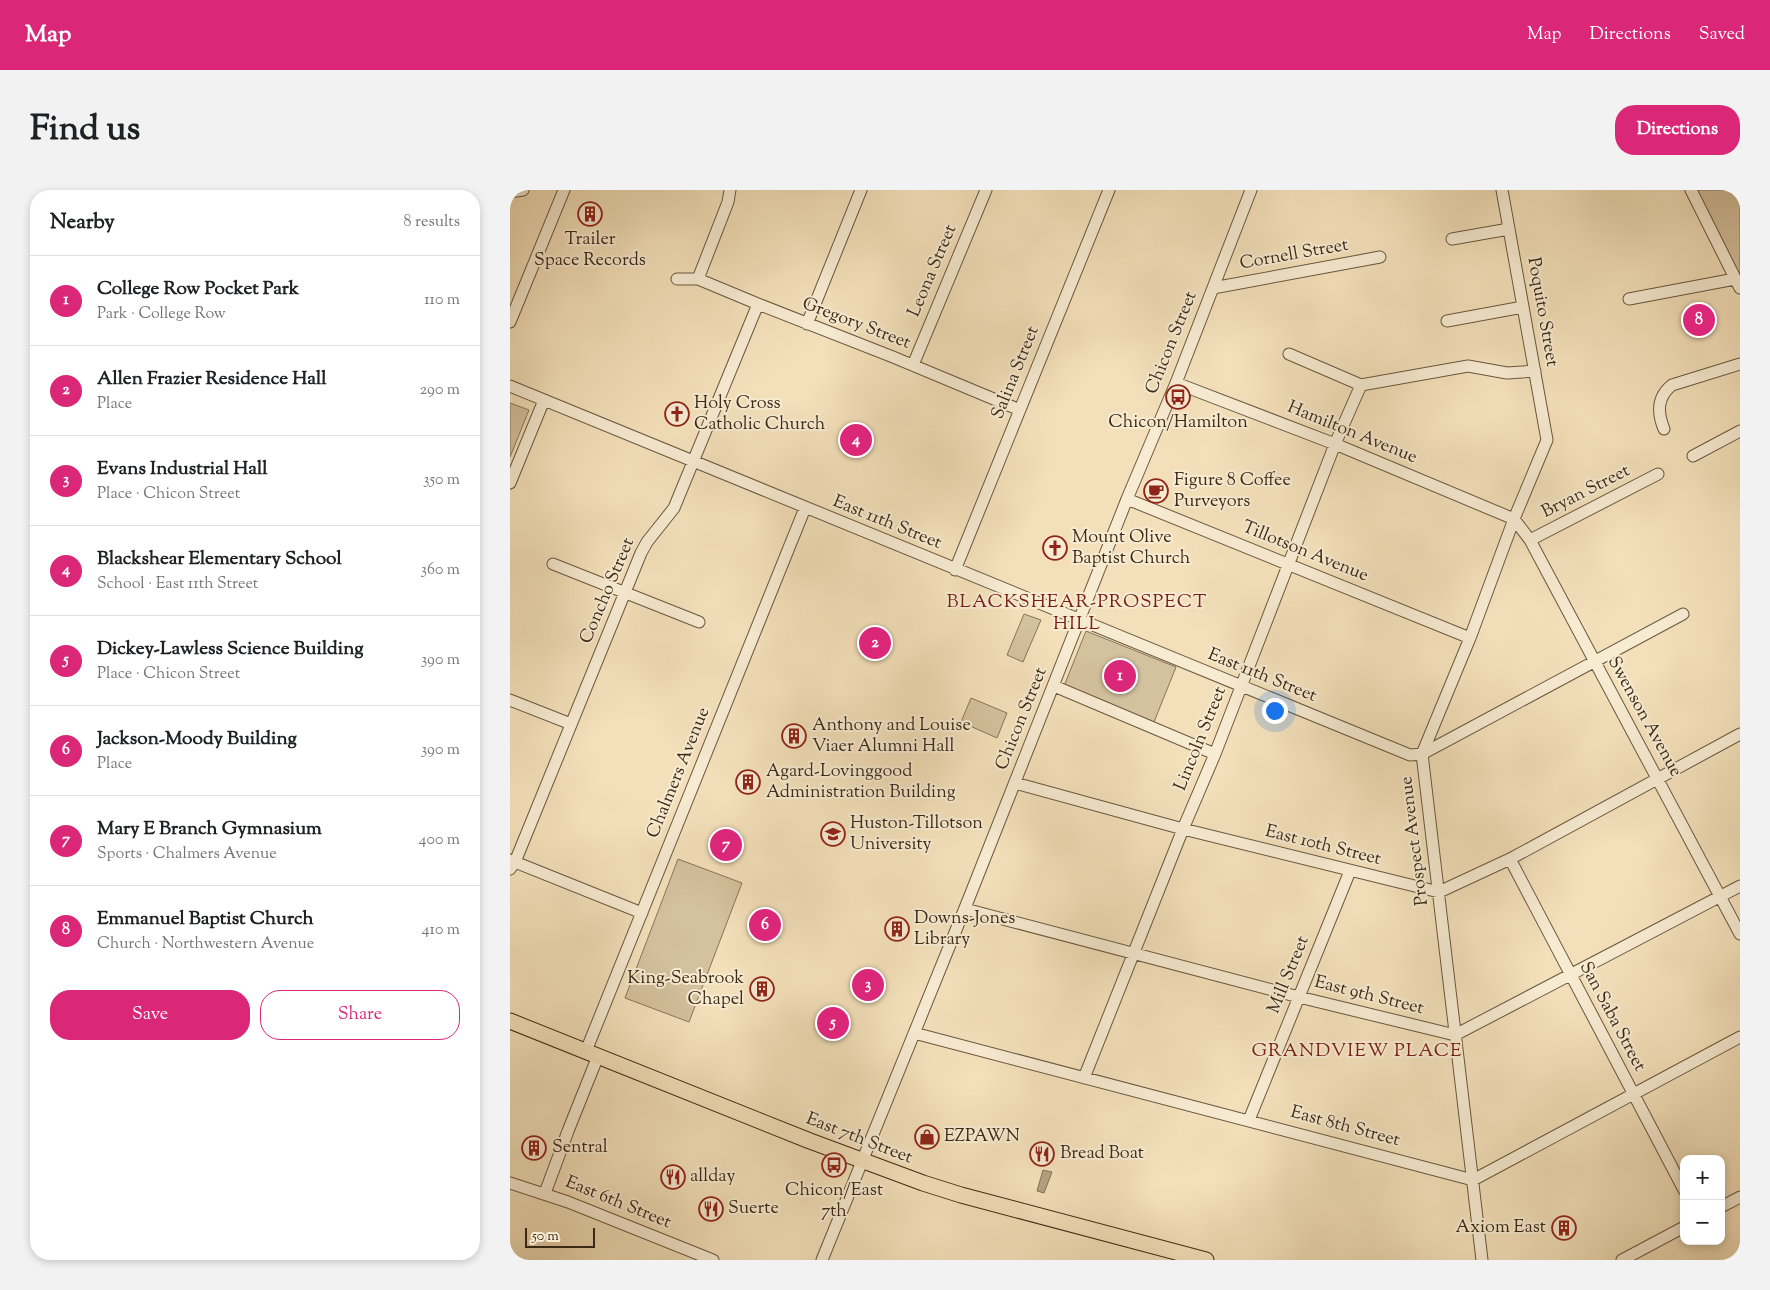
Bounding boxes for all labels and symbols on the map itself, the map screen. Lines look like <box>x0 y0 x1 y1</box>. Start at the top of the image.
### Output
building icon: Trailer Space Records <box>577 201 603 227</box>
street label: Leona Street <box>902 221 964 321</box>
place label: Trailer Space Records <box>534 227 646 274</box>
street label: Cornell Street <box>1238 233 1350 277</box>
street label: Poquito Street <box>1520 255 1564 369</box>
street label: Chicon Street <box>1140 288 1204 398</box>
street label: Gregory Street <box>798 291 914 357</box>
pin: 8 <box>1683 301 1715 339</box>
street label: Salina Street <box>986 323 1046 423</box>
bus stop icon: Chicon/Hamilton <box>1165 384 1191 410</box>
place label: Holy Cross Catholic Church <box>694 391 826 438</box>
street label: Hamilton Avenue <box>1283 395 1421 471</box>
church icon: Holy Cross Catholic Church <box>664 401 690 427</box>
place label: Chicon/Hamilton <box>1108 410 1248 436</box>
pin: 4 <box>840 421 872 459</box>
street label: Bryan Street <box>1537 459 1635 525</box>
place label: Figure 8 Coffee Purveyors <box>1174 468 1291 515</box>
cafe icon: Figure 8 Coffee Purveyors <box>1143 478 1169 504</box>
street label: East 11th Street <box>829 489 945 557</box>
street label: Tillotson Avenue <box>1238 515 1372 589</box>
place label: Mount Olive Baptist Church <box>1072 525 1191 572</box>
street label: Concho Street <box>574 534 642 648</box>
church icon: Mount Olive Baptist Church <box>1042 535 1068 561</box>
district label: BLACKSHEAR-PROSPECT HILL <box>947 589 1207 638</box>
pin: 2 <box>859 624 891 662</box>
street label: East 11th Street <box>1204 642 1320 710</box>
street label: Swenson Avenue <box>1600 652 1688 782</box>
pin: 1 <box>1104 657 1136 695</box>
street label: Chicon Street <box>990 664 1054 774</box>
street label: Lincoln Street <box>1168 683 1234 795</box>
your location <box>1262 698 1288 724</box>
street label: Chalmers Avenue <box>641 704 717 842</box>
place label: Anthony and Louise Viaer Alumni Hall <box>812 713 971 760</box>
building icon: Anthony and Louise Viaer Alumni Hall <box>781 723 807 749</box>
place label: Agard-Lovinggood Administration Building <box>766 759 956 806</box>
building icon: Agard-Lovinggood Administration Building <box>735 769 761 795</box>
street label: Prospect Avenue <box>1394 775 1436 907</box>
place label: Huston-Tillotson University <box>850 811 983 858</box>
street label: East 10th Street <box>1262 819 1384 873</box>
school or university icon: Huston-Tillotson University <box>820 821 846 847</box>
pin: 7 <box>710 826 742 864</box>
pin: 6 <box>749 906 781 944</box>
place label: Downs-Jones Library <box>914 906 1015 953</box>
building icon: Downs-Jones Library <box>884 916 910 942</box>
street label: Mill Street <box>1262 932 1316 1018</box>
street label: San Saba Street <box>1572 958 1652 1076</box>
place label: King-Seabrook Chapel <box>627 966 744 1013</box>
pin: 3 <box>852 966 884 1004</box>
street label: East 9th Street <box>1312 970 1426 1022</box>
building icon: King-Seabrook Chapel <box>749 976 775 1002</box>
pin: 5 <box>817 1004 849 1042</box>
district label: GRANDVIEW PLACE <box>1251 1038 1463 1065</box>
street label: East 8th Street <box>1287 1100 1403 1154</box>
street label: East 7th Street <box>802 1107 916 1171</box>
shop icon: EZPAWN <box>914 1124 940 1150</box>
place label: EZPAWN <box>944 1124 1020 1150</box>
building icon: Sentral <box>521 1135 547 1161</box>
place label: Sentral <box>552 1135 608 1161</box>
restaurant icon: Bread Boat <box>1029 1141 1055 1167</box>
place label: Bread Boat <box>1060 1141 1144 1167</box>
bus stop icon: Chicon/East 7th <box>821 1152 847 1178</box>
restaurant icon: allday <box>660 1164 686 1190</box>
place label: allday <box>690 1164 735 1190</box>
street label: East 6th Street <box>561 1170 675 1236</box>
place label: Chicon/East 7th <box>785 1178 883 1225</box>
restaurant icon: Suerte <box>698 1196 724 1222</box>
place label: Suerte <box>728 1196 779 1222</box>
place label: Axiom East <box>1456 1215 1546 1241</box>
building icon: Axiom East <box>1551 1215 1577 1241</box>
scale bar <box>525 1225 595 1248</box>

